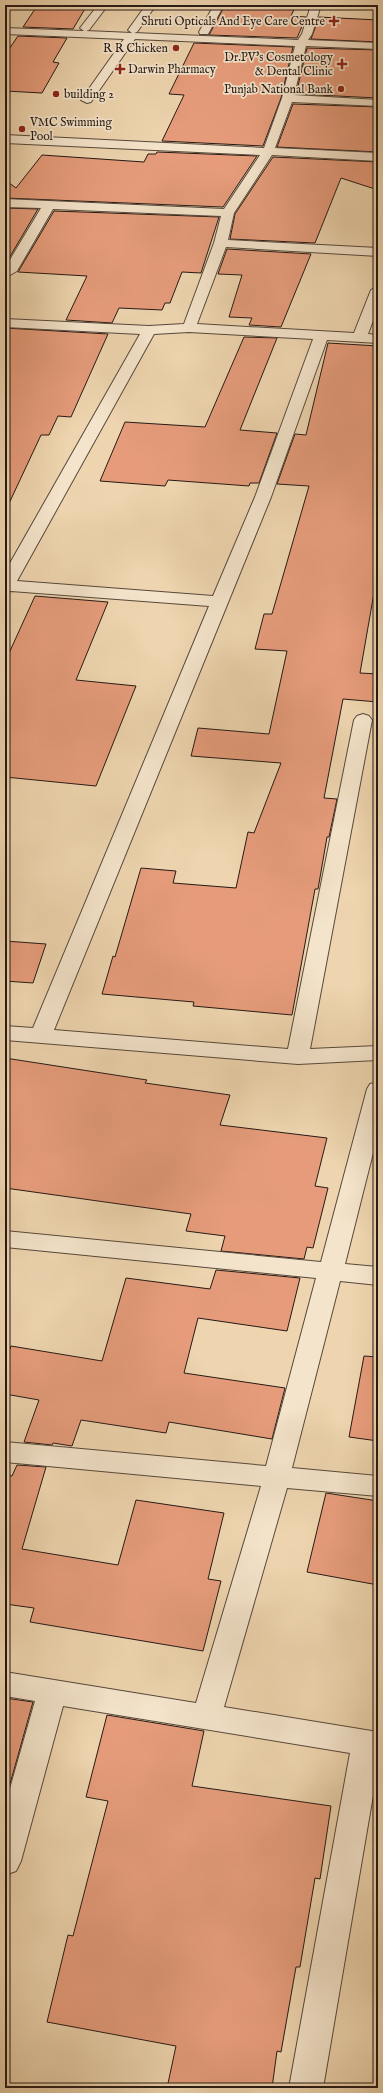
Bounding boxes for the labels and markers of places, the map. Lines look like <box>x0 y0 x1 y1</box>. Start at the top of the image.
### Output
place label: Shruti Opticals And Eye Care Centre <box>141 14 325 30</box>
marker: Shruti Opticals And Eye Care Centre <box>328 15 340 27</box>
place label: R R Chicken <box>103 41 169 56</box>
marker: R R Chicken <box>171 43 181 53</box>
place label: Dr.PV's Cosmetology & Dental Clinic <box>224 50 333 79</box>
marker: Dr.PV's Cosmetology & Dental Clinic <box>336 58 348 70</box>
place label: Darwin Pharmacy <box>128 62 216 77</box>
marker: Darwin Pharmacy <box>115 64 125 74</box>
place label: Punjab National Bank <box>224 82 334 97</box>
marker: Punjab National Bank <box>336 84 346 94</box>
place label: building 2 <box>64 87 114 102</box>
marker: building 2 <box>51 89 61 99</box>
place label: VMC Swimming Pool <box>29 115 112 144</box>
marker: VMC Swimming Pool <box>17 124 27 134</box>

